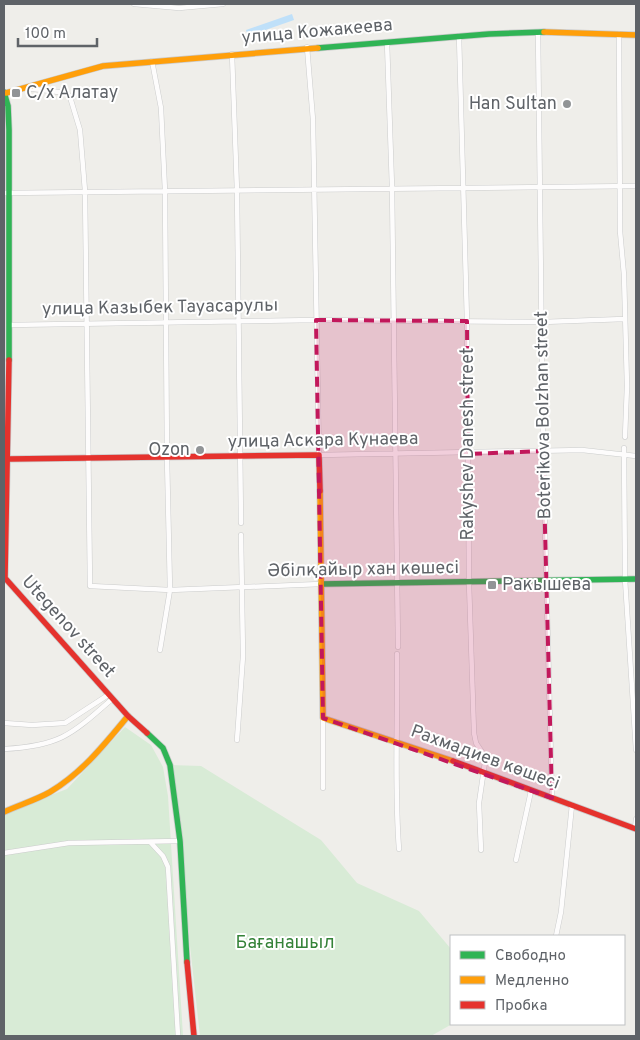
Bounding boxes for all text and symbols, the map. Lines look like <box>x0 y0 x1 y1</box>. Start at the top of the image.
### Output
street label: улица Кожакеева <box>240 14 394 50</box>
scale bar <box>18 15 96 47</box>
text: 100 m <box>25 25 66 44</box>
place label: С/х Алатау <box>26 82 118 105</box>
marker: С/х Алатау <box>10 87 22 99</box>
place label: Han Sultan <box>469 93 557 116</box>
marker: Han Sultan <box>561 98 573 110</box>
street label: улица Казыбек Тауасарулы <box>42 294 278 322</box>
street label: Boterikova Bolzhan street <box>531 310 557 520</box>
street label: Rakyshev Danesh street <box>457 348 480 540</box>
street label: улица Аскара Кунаева <box>227 428 419 454</box>
place label: Ozon <box>148 439 190 462</box>
marker: Ozon <box>194 444 206 456</box>
street label: Әбілқайыр хан көшесі <box>267 557 459 583</box>
street label: Utegenov street <box>16 571 120 683</box>
place label: Ракышева <box>502 574 591 597</box>
marker: Ракышева <box>486 579 498 591</box>
street label: Рахмадиев көшесі <box>407 720 563 796</box>
park label: Бағанашыл <box>236 932 334 955</box>
legend <box>450 935 625 1025</box>
text: Свободно <box>495 947 566 966</box>
text: Медленно <box>495 972 569 991</box>
text: Пробка <box>495 997 547 1016</box>

